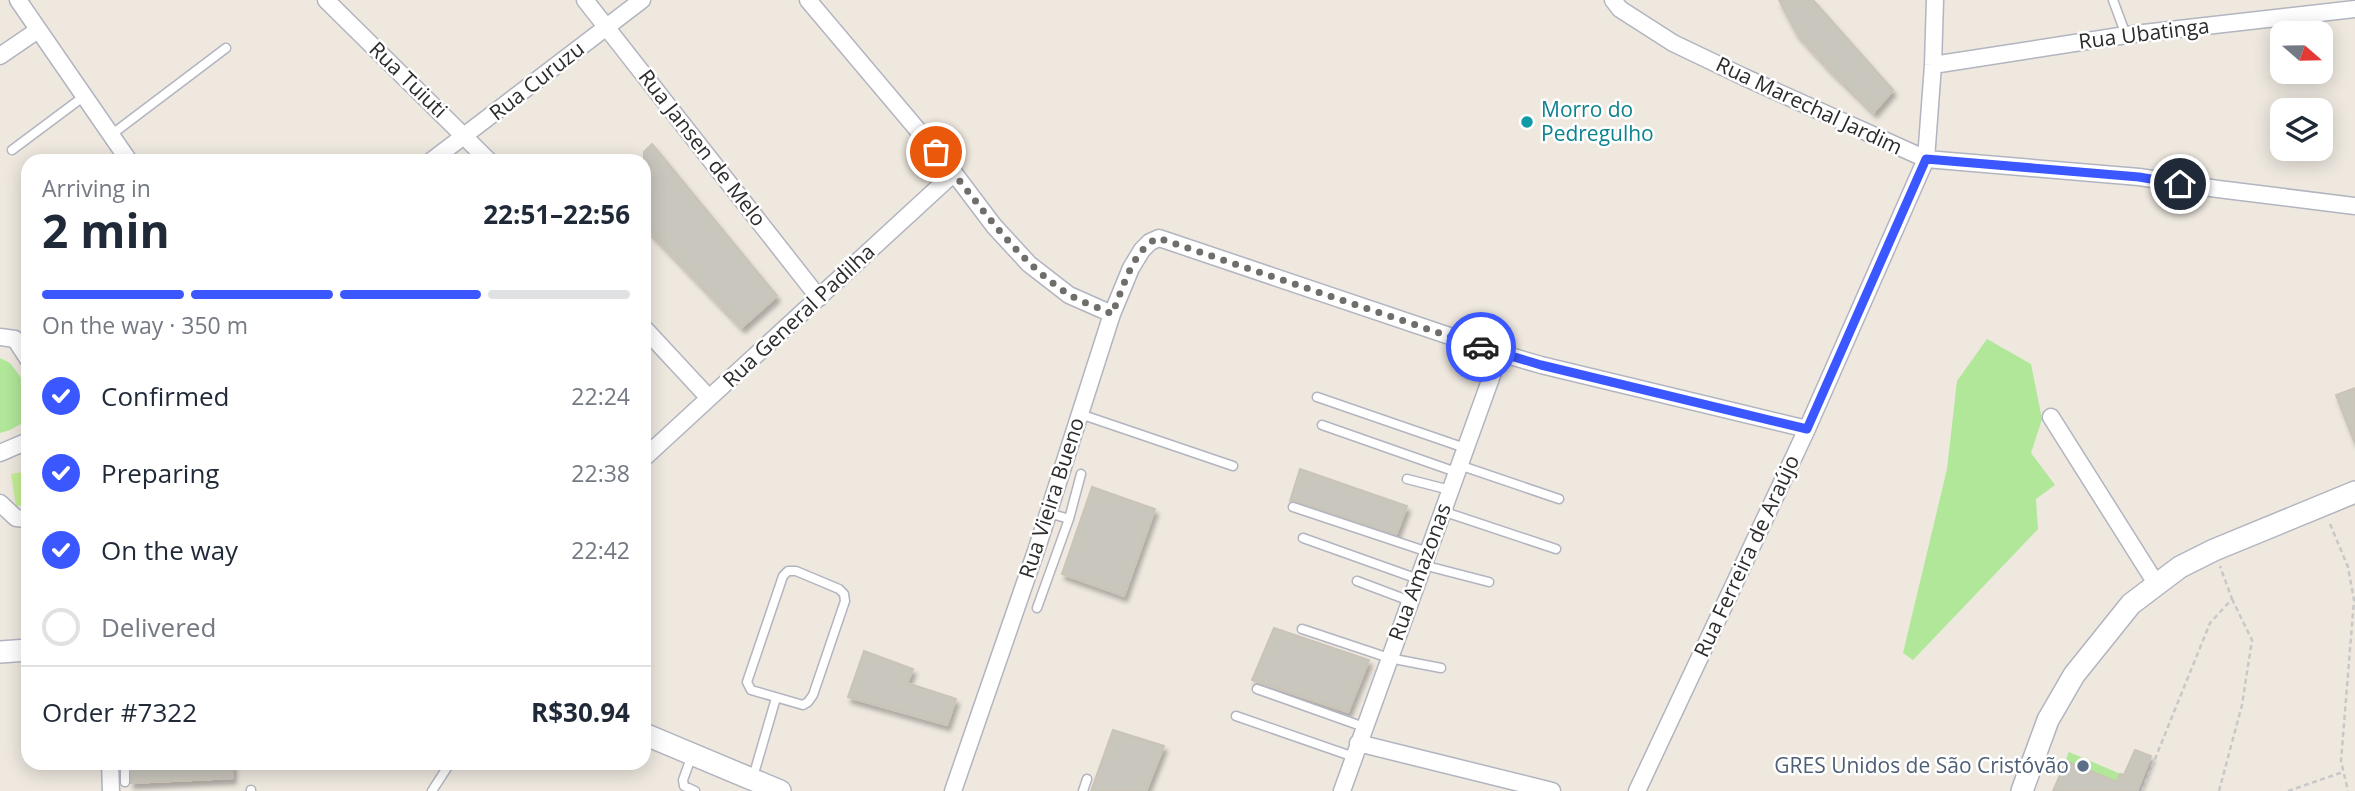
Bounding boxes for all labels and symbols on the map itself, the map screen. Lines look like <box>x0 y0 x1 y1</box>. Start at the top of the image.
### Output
street label: Rua Ubatinga <box>2077 11 2211 55</box>
north arrow <box>2270 21 2333 84</box>
street label: Rua Curuzu <box>483 34 590 126</box>
street label: Rua Tuiuti <box>364 35 454 124</box>
street label: Rua Marechal Jardim <box>1712 50 1907 161</box>
street label: Rua Jansen de Melo <box>633 63 773 232</box>
place label: Morro do Pedregulho <box>1541 95 1654 147</box>
marker: Morro do Pedregulho <box>1519 114 1535 130</box>
pin <box>906 122 966 182</box>
pin <box>2150 154 2210 214</box>
street label: Rua General Padilha <box>716 238 880 393</box>
courier <box>1446 312 1516 382</box>
street label: Rua Vieira Bueno <box>1012 414 1090 582</box>
street label: Rua Ferreira de Araújo <box>1687 450 1805 661</box>
street label: Rua Amazonas <box>1381 499 1457 644</box>
place label: GRES Unidos de São Cristóvão <box>1774 751 2069 779</box>
marker: GRES Unidos de São Cristóvão <box>2075 758 2091 774</box>

